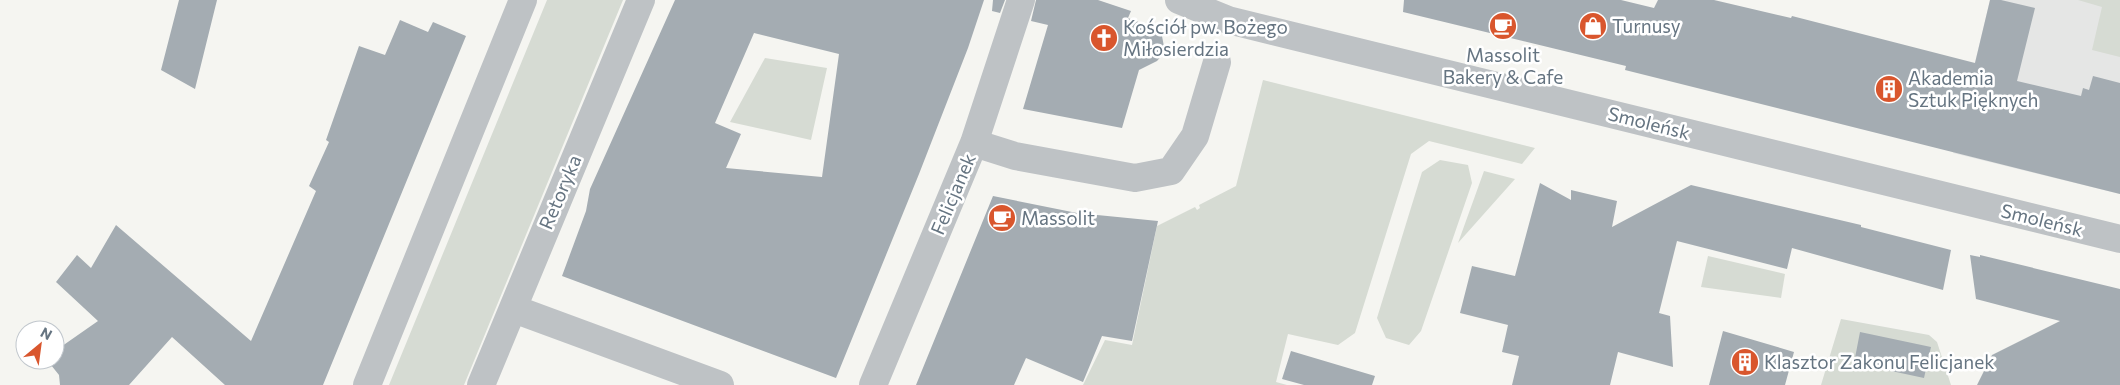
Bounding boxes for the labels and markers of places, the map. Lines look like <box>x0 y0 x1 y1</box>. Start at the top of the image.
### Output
cafe icon: Massolit Bakery & Cafe <box>1488 11 1518 41</box>
shop icon: Turnusy <box>1578 11 1608 41</box>
place label: Turnusy <box>1612 14 1681 37</box>
place label: Kościół pw. Bożego Miłosierdzia <box>1123 15 1288 60</box>
church icon: Kościół pw. Bożego Miłosierdzia <box>1089 23 1119 53</box>
place label: Massolit Bakery & Cafe <box>1443 43 1563 88</box>
place label: Akademia Sztuk Pięknych <box>1908 66 2039 111</box>
building icon: Akademia Sztuk Pięknych <box>1874 74 1904 104</box>
cafe icon: Massolit <box>987 203 1017 233</box>
place label: Massolit <box>1021 206 1095 229</box>
building icon: Klasztor Zakonu Felicjanek <box>1730 347 1760 377</box>
place label: Klasztor Zakonu Felicjanek <box>1764 350 1994 373</box>

